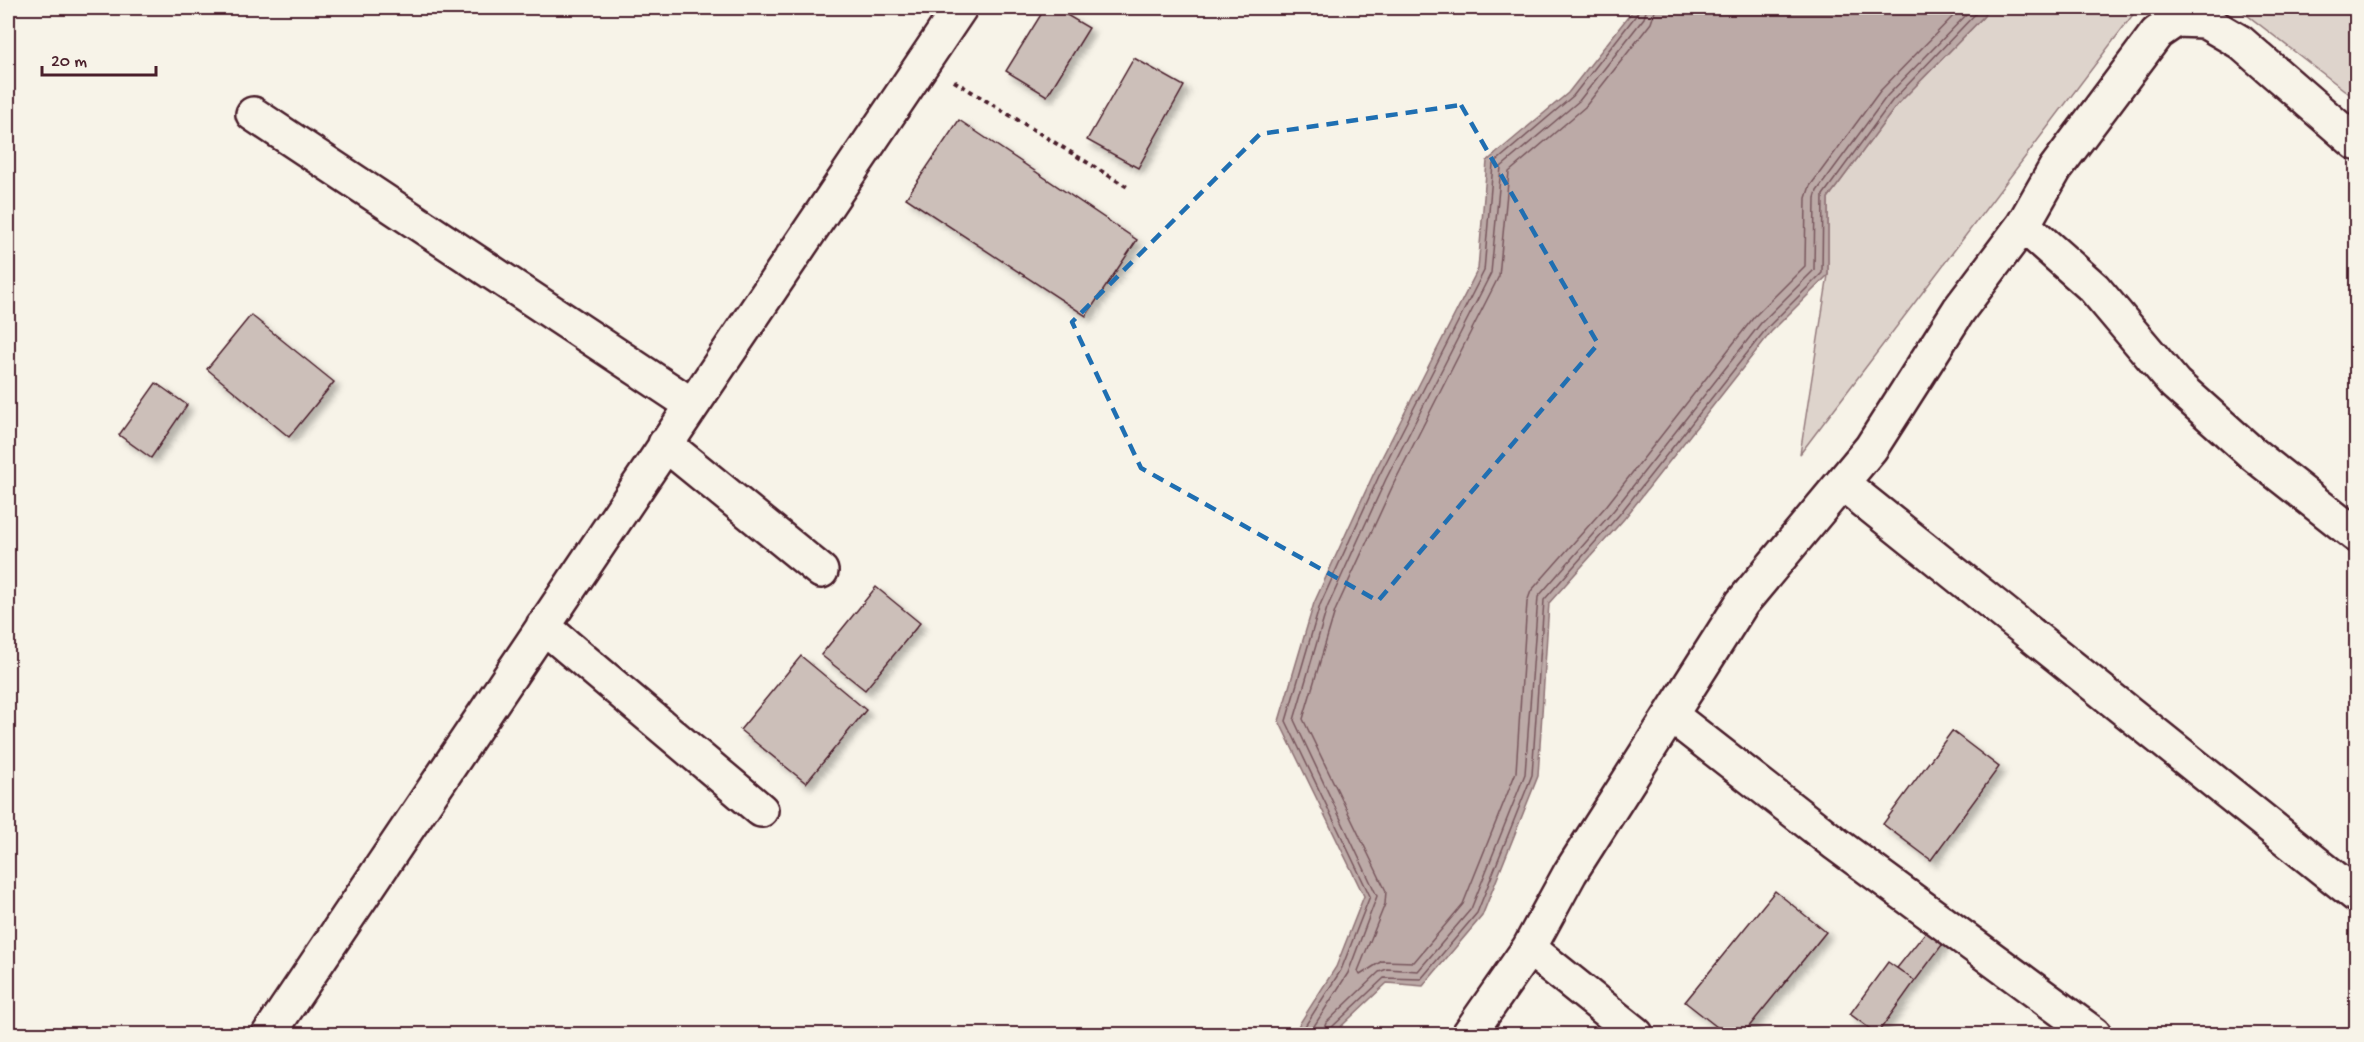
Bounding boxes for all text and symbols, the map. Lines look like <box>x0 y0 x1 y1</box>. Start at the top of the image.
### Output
scale bar <box>42 39 156 77</box>
text: 20 m <box>51 52 87 73</box>

